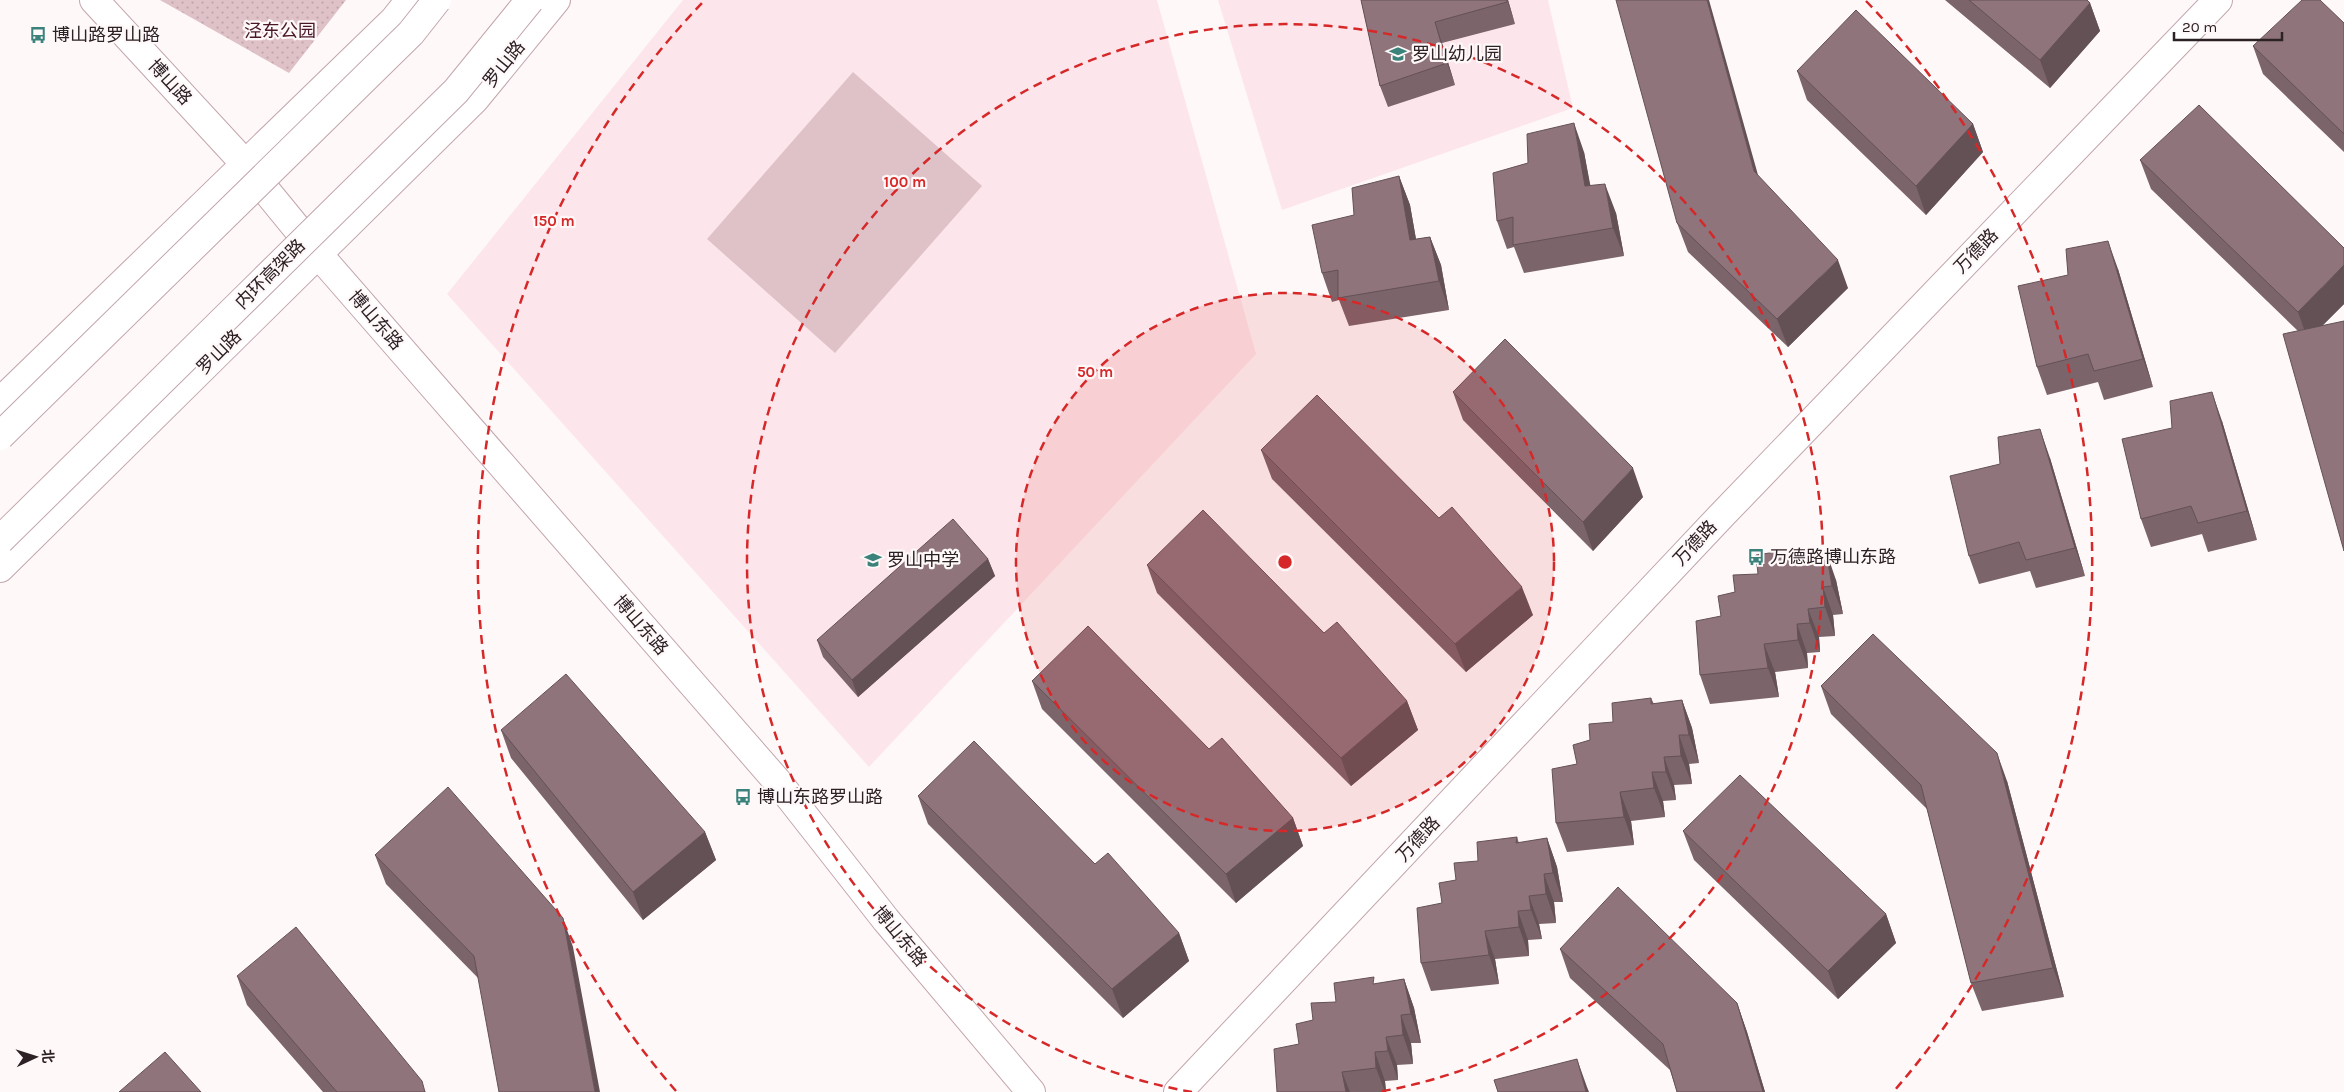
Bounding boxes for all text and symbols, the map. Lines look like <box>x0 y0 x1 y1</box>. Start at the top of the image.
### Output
scale bar <box>2174 10 2282 42</box>
text: 20 m <box>2182 18 2217 36</box>
park label: 泾东公园 <box>244 20 316 42</box>
place label: 博山路罗山路 <box>52 24 160 46</box>
bus stop icon: 博山路罗山路 <box>28 25 48 45</box>
street label: 罗山路 <box>478 36 530 92</box>
place label: 罗山幼儿园 <box>1412 43 1502 65</box>
school or university icon: 罗山幼儿园 <box>1388 44 1408 64</box>
street label: 博山路 <box>144 55 196 109</box>
text: 100 m <box>884 173 926 191</box>
text: 150 m <box>533 212 575 230</box>
street label: 万德路 <box>1949 224 2003 278</box>
street label: 内环高架路 <box>230 234 310 314</box>
street label: 博山东路 <box>344 286 408 354</box>
street label: 罗山路 <box>192 325 246 379</box>
text: 50 m <box>1077 363 1113 381</box>
street label: 万德路 <box>1669 516 1721 570</box>
place label: 万德路博山东路 <box>1770 546 1896 568</box>
bus stop icon: 万德路博山东路 <box>1746 547 1766 567</box>
place label: 罗山中学 <box>887 549 959 571</box>
school or university icon: 罗山中学 <box>863 550 883 570</box>
centre of rings <box>1276 553 1294 571</box>
street label: 博山东路 <box>609 591 673 659</box>
place label: 博山东路罗山路 <box>757 786 883 808</box>
bus stop icon: 博山东路罗山路 <box>733 787 753 807</box>
street label: 万德路 <box>1392 812 1444 866</box>
street label: 博山东路 <box>868 901 932 971</box>
north arrow <box>10 1032 60 1082</box>
text: 北 <box>39 1049 56 1064</box>

